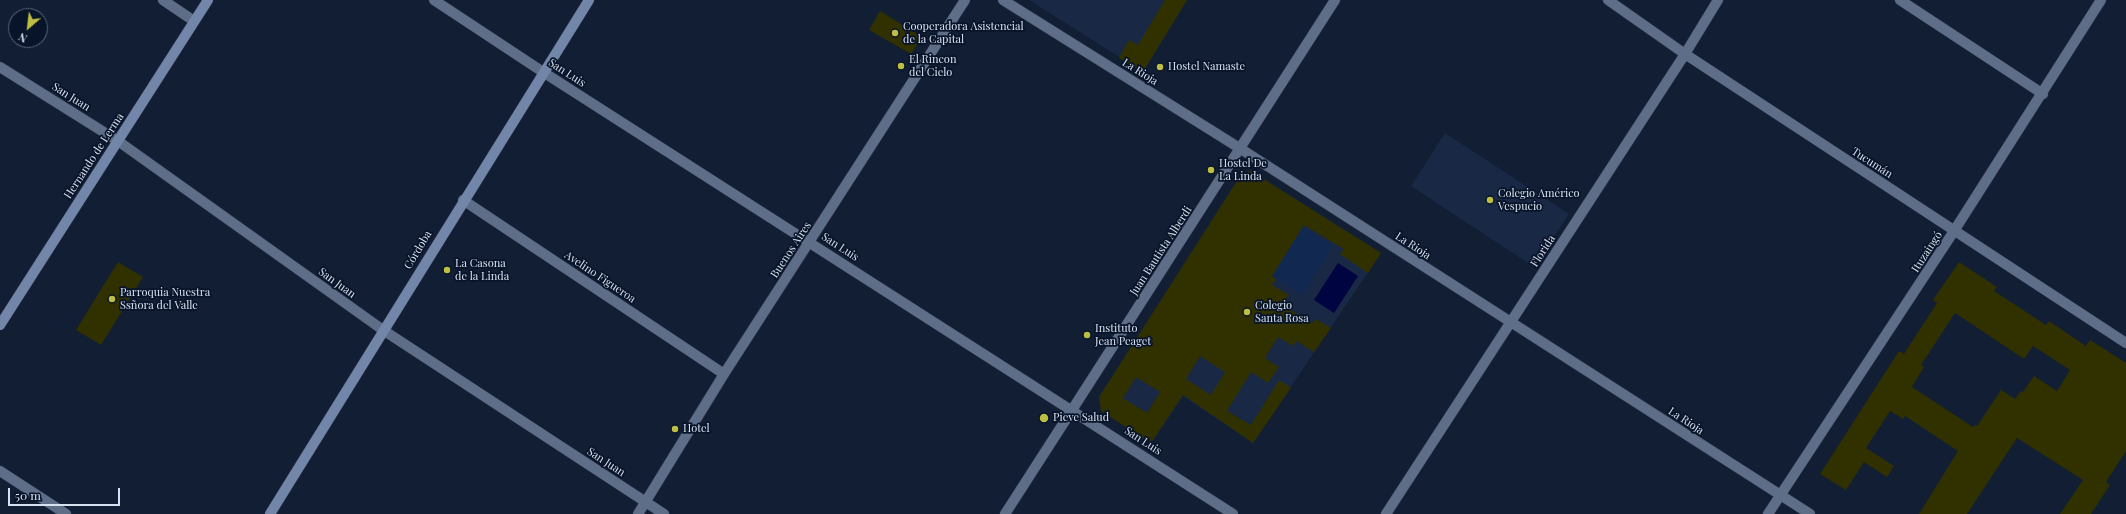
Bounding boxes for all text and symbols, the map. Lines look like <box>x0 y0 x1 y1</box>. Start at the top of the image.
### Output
north arrow <box>8 8 48 48</box>
place label: Cooperadora Asistencial de la Capital <box>903 20 1024 46</box>
marker: Cooperadora Asistencial de la Capital <box>890 28 900 38</box>
text: N <box>16 30 30 47</box>
place label: El Rincon del Cielo <box>909 53 956 79</box>
street label: San Luis <box>546 56 588 90</box>
street label: La Rioja <box>1120 56 1160 88</box>
place label: Hostel Namaste <box>1168 60 1245 74</box>
marker: El Rincon del Cielo <box>896 61 906 71</box>
marker: Hostel Namaste <box>1155 62 1165 72</box>
street label: San Juan <box>49 80 93 114</box>
street label: Hernando de Lerma <box>61 111 127 201</box>
street label: Tucumán <box>1849 145 1895 181</box>
place label: Hostel De La Linda <box>1219 157 1267 183</box>
marker: Hostel De La Linda <box>1206 165 1216 175</box>
place label: Colegio Américo Vespucio <box>1498 187 1580 213</box>
marker: Colegio Américo Vespucio <box>1485 195 1495 205</box>
street label: Juan Bautista Alberdi <box>1127 204 1195 298</box>
street label: Buenos Aires <box>768 219 814 281</box>
street label: Córdoba <box>401 228 435 272</box>
street label: Ituzaingó <box>1909 229 1945 275</box>
street label: San Luis <box>819 230 861 264</box>
street label: La Rioja <box>1393 230 1433 262</box>
street label: Florida <box>1528 233 1558 269</box>
street label: Avelino Figueroa <box>562 248 638 306</box>
place label: La Casona de la Linda <box>455 257 509 283</box>
street label: San Juan <box>316 265 358 301</box>
marker: La Casona de la Linda <box>442 265 452 275</box>
place label: Parroquia Nuestra Ssñora del Valle <box>120 286 210 312</box>
marker: Parroquia Nuestra Ssñora del Valle <box>107 294 117 304</box>
place label: Colegio Santa Rosa <box>1255 299 1309 325</box>
marker: Colegio Santa Rosa <box>1242 307 1252 317</box>
place label: Instituto Jean Peaget <box>1095 322 1151 348</box>
marker: Instituto Jean Peaget <box>1082 330 1092 340</box>
street label: La Rioja <box>1666 405 1706 437</box>
place label: Pieve Salud <box>1053 411 1109 425</box>
marker: Pieve Salud <box>1038 412 1050 424</box>
place label: Hotel <box>683 422 710 436</box>
marker: Hotel <box>670 424 680 434</box>
street label: San Luis <box>1122 424 1164 458</box>
street label: San Juan <box>585 445 627 479</box>
scale bar <box>10 480 122 506</box>
text: 50 m <box>15 487 41 503</box>

